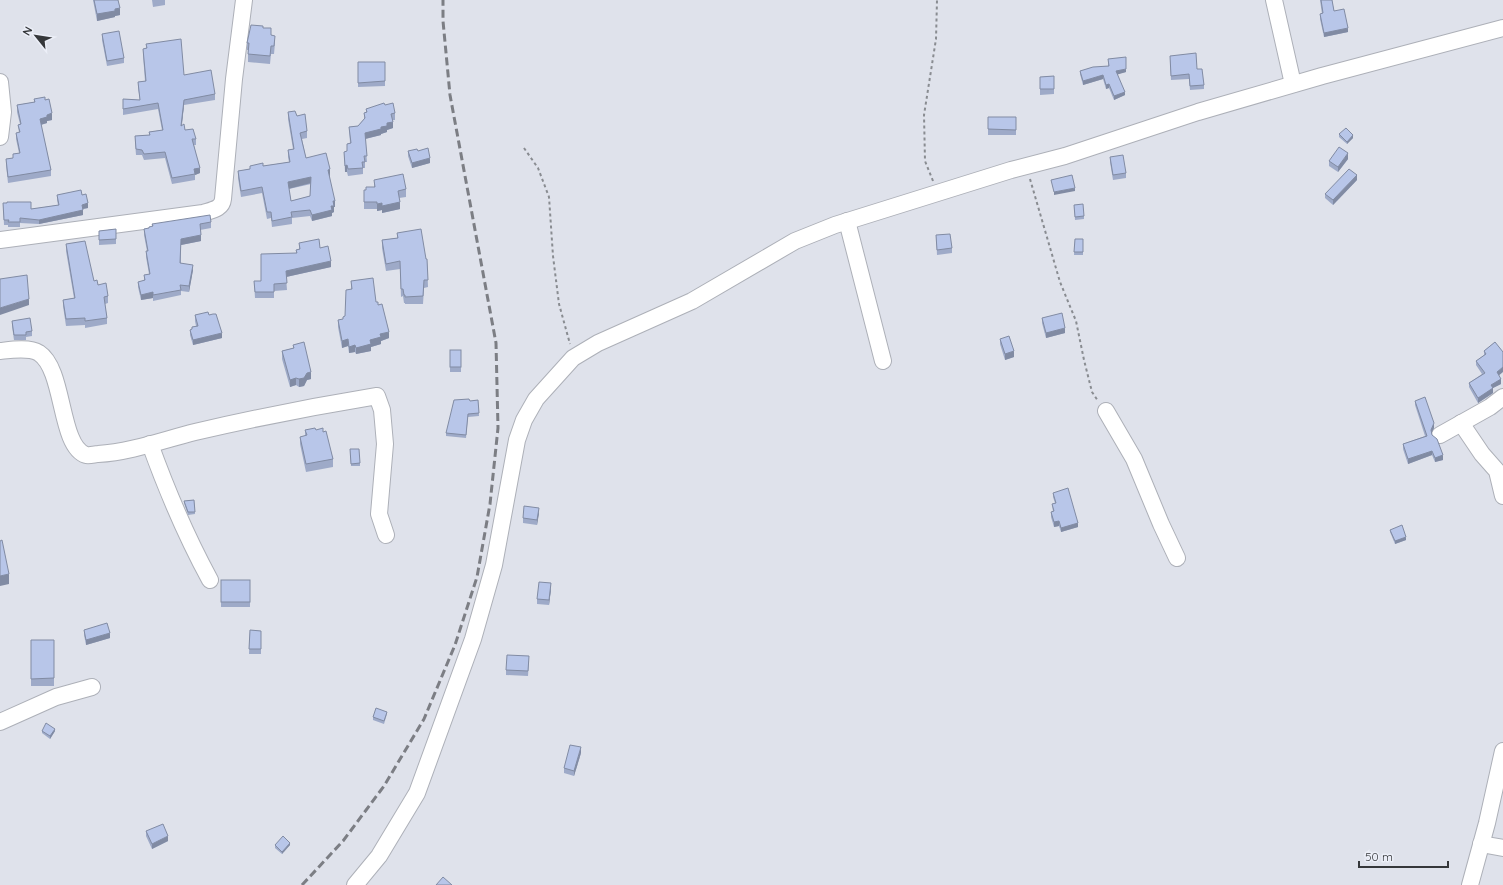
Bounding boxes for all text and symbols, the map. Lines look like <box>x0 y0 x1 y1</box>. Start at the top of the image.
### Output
north arrow <box>16 16 56 56</box>
text: N <box>19 24 35 38</box>
scale bar <box>1359 843 1448 869</box>
text: 50 m <box>1365 849 1393 864</box>

